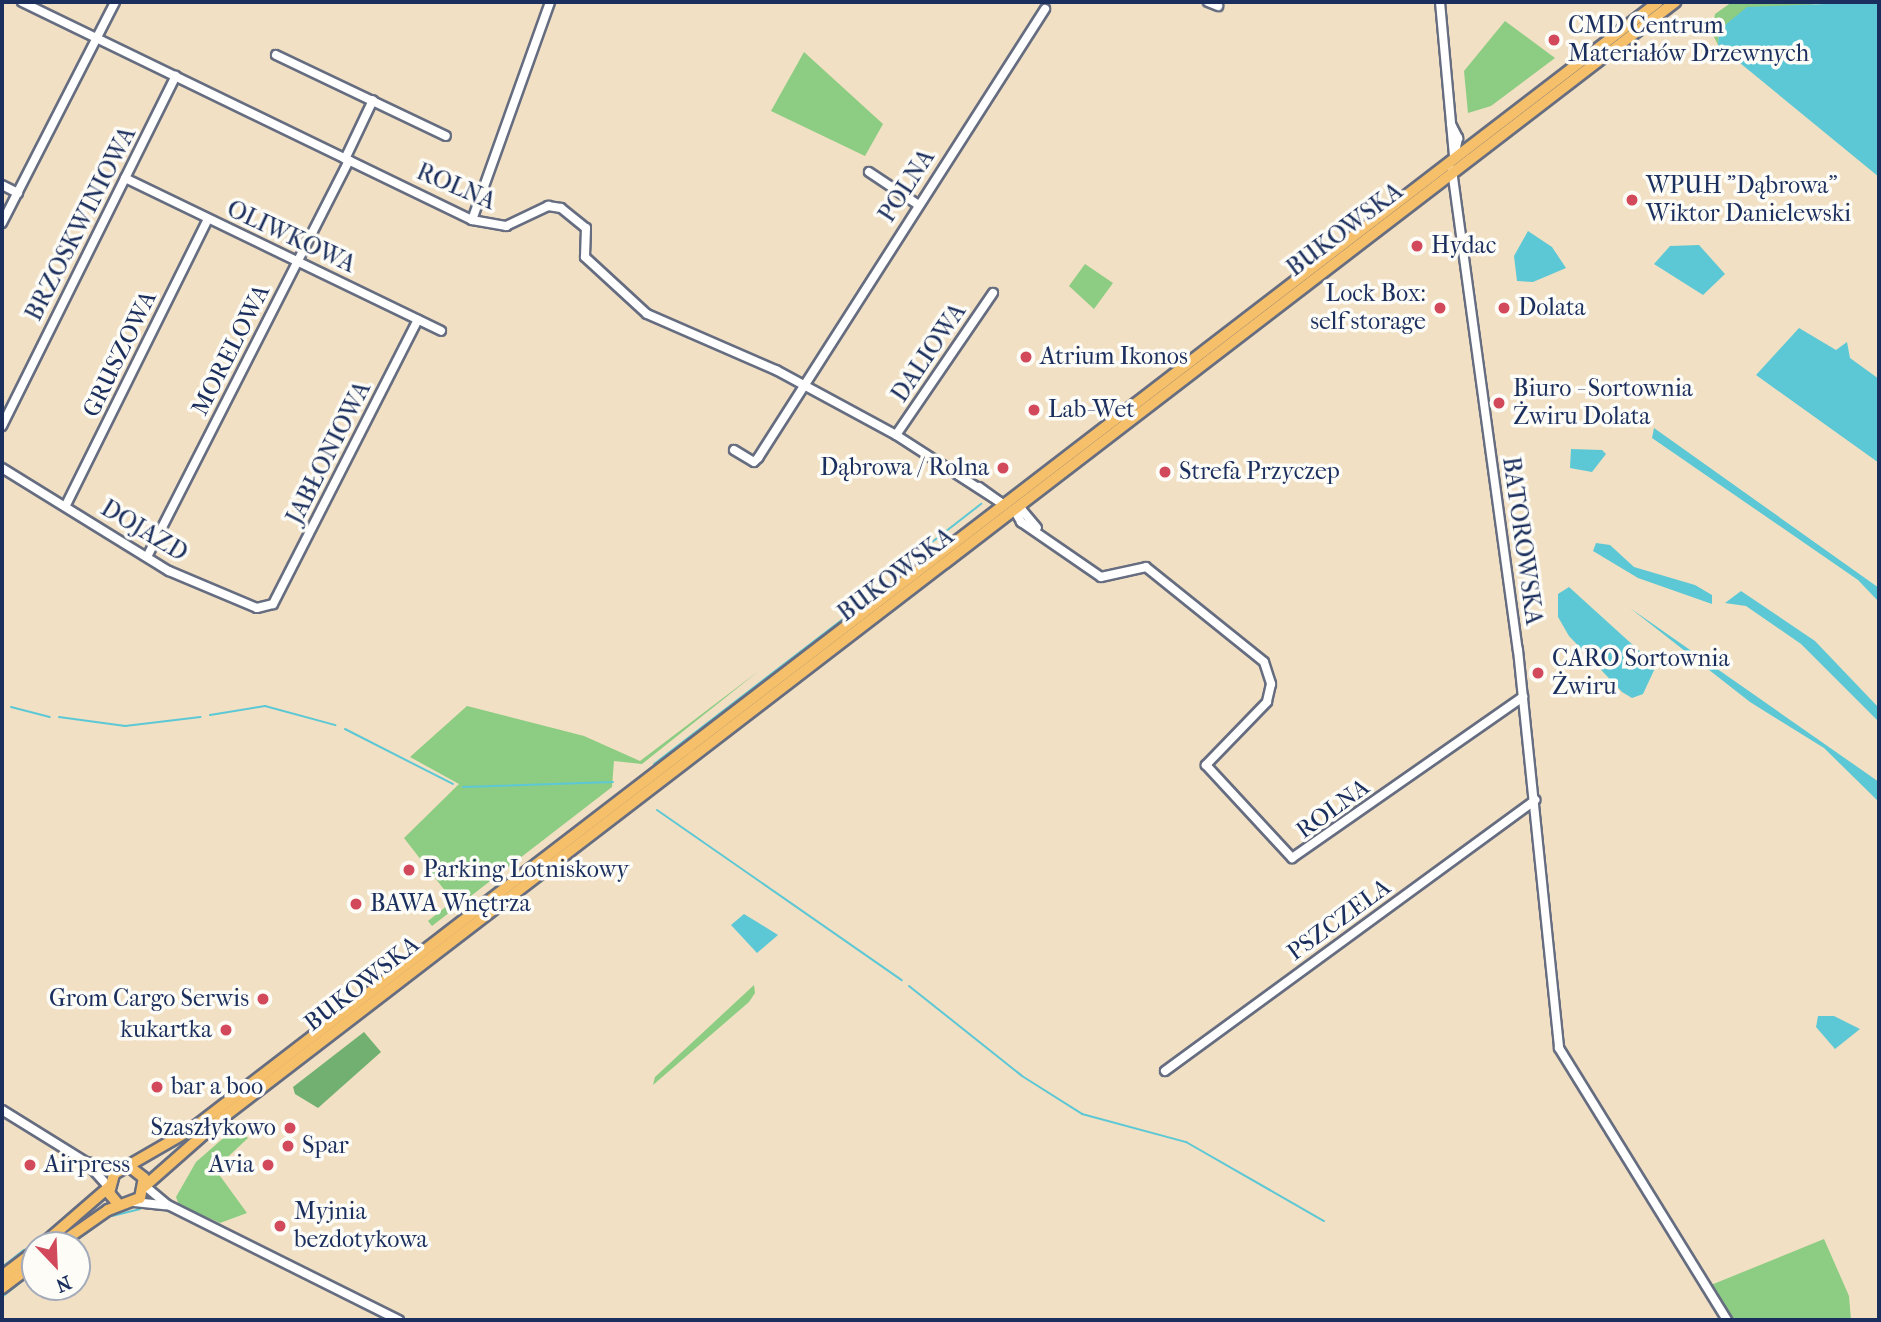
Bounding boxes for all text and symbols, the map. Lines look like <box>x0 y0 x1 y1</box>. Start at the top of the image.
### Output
place label: CMD Centrum Materiałów Drzewnych <box>1568 12 1809 68</box>
marker: CMD Centrum Materiałów Drzewnych <box>1546 32 1562 48</box>
street label: BRZOSKWINIOWA <box>20 122 142 326</box>
street label: POLNA <box>873 144 941 228</box>
street label: ROLNA <box>412 157 500 217</box>
place label: WPUH "Dąbrowa" Wiktor Danielewski <box>1646 172 1851 228</box>
street label: BUKOWSKA <box>1281 177 1409 283</box>
marker: WPUH "Dąbrowa" Wiktor Danielewski <box>1624 192 1640 208</box>
street label: OLIWKOWA <box>222 195 360 279</box>
place label: Hydac <box>1431 232 1496 260</box>
marker: Hydac <box>1409 238 1425 254</box>
street label: MORELOWA <box>186 280 276 420</box>
place label: Lock Box: self storage <box>1310 280 1426 336</box>
street label: GRUSZOWA <box>77 286 163 422</box>
place label: Dolata <box>1518 294 1586 322</box>
street label: DALIOWA <box>886 298 972 408</box>
marker: Lock Box: self storage <box>1432 300 1448 316</box>
marker: Dolata <box>1496 300 1512 316</box>
place label: Atrium Ikonos <box>1040 343 1188 371</box>
marker: Atrium Ikonos <box>1018 349 1034 365</box>
place label: Biuro - Sortownia Żwiru Dolata <box>1513 375 1693 431</box>
street label: JABŁONIOWA <box>281 377 377 529</box>
marker: Biuro - Sortownia Żwiru Dolata <box>1491 395 1507 411</box>
place label: Lab-Wet <box>1048 396 1135 424</box>
marker: Lab-Wet <box>1026 402 1042 418</box>
place label: Dąbrowa / Rolna <box>820 454 989 482</box>
street label: BATOROWSKA <box>1496 455 1548 627</box>
place label: Strefa Przyczep <box>1179 458 1340 486</box>
marker: Dąbrowa / Rolna <box>995 460 1011 476</box>
marker: Strefa Przyczep <box>1157 464 1173 480</box>
street label: DOJAZD <box>95 494 193 568</box>
street label: BUKOWSKA <box>832 522 960 628</box>
place label: CARO Sortownia Żwiru <box>1552 645 1730 701</box>
marker: CARO Sortownia Żwiru <box>1530 665 1546 681</box>
street label: ROLNA <box>1291 773 1375 845</box>
place label: Parking Lotniskowy <box>423 856 629 884</box>
marker: Parking Lotniskowy <box>401 862 417 878</box>
street label: PSZCZELA <box>1282 873 1396 967</box>
place label: BAWA Wnętrza <box>370 890 530 918</box>
marker: BAWA Wnętrza <box>348 896 364 912</box>
street label: BUKOWSKA <box>299 930 425 1038</box>
place label: Grom Cargo Serwis <box>49 985 249 1013</box>
marker: Grom Cargo Serwis <box>255 991 271 1007</box>
place label: kukartka <box>120 1016 212 1044</box>
marker: kukartka <box>218 1022 234 1038</box>
place label: bar a boo <box>171 1073 263 1101</box>
marker: bar a boo <box>149 1079 165 1095</box>
place label: Szaszłykowo <box>150 1114 276 1142</box>
marker: Szaszłykowo <box>282 1120 298 1136</box>
place label: Spar <box>302 1132 349 1160</box>
marker: Spar <box>280 1138 296 1154</box>
place label: Airpress <box>44 1151 130 1179</box>
place label: Avia <box>209 1151 254 1179</box>
marker: Airpress <box>22 1157 38 1173</box>
marker: Avia <box>260 1157 276 1173</box>
place label: Myjnia bezdotykowa <box>294 1198 428 1254</box>
marker: Myjnia bezdotykowa <box>272 1218 288 1234</box>
north arrow <box>21 1231 91 1301</box>
text: N <box>52 1271 74 1296</box>

